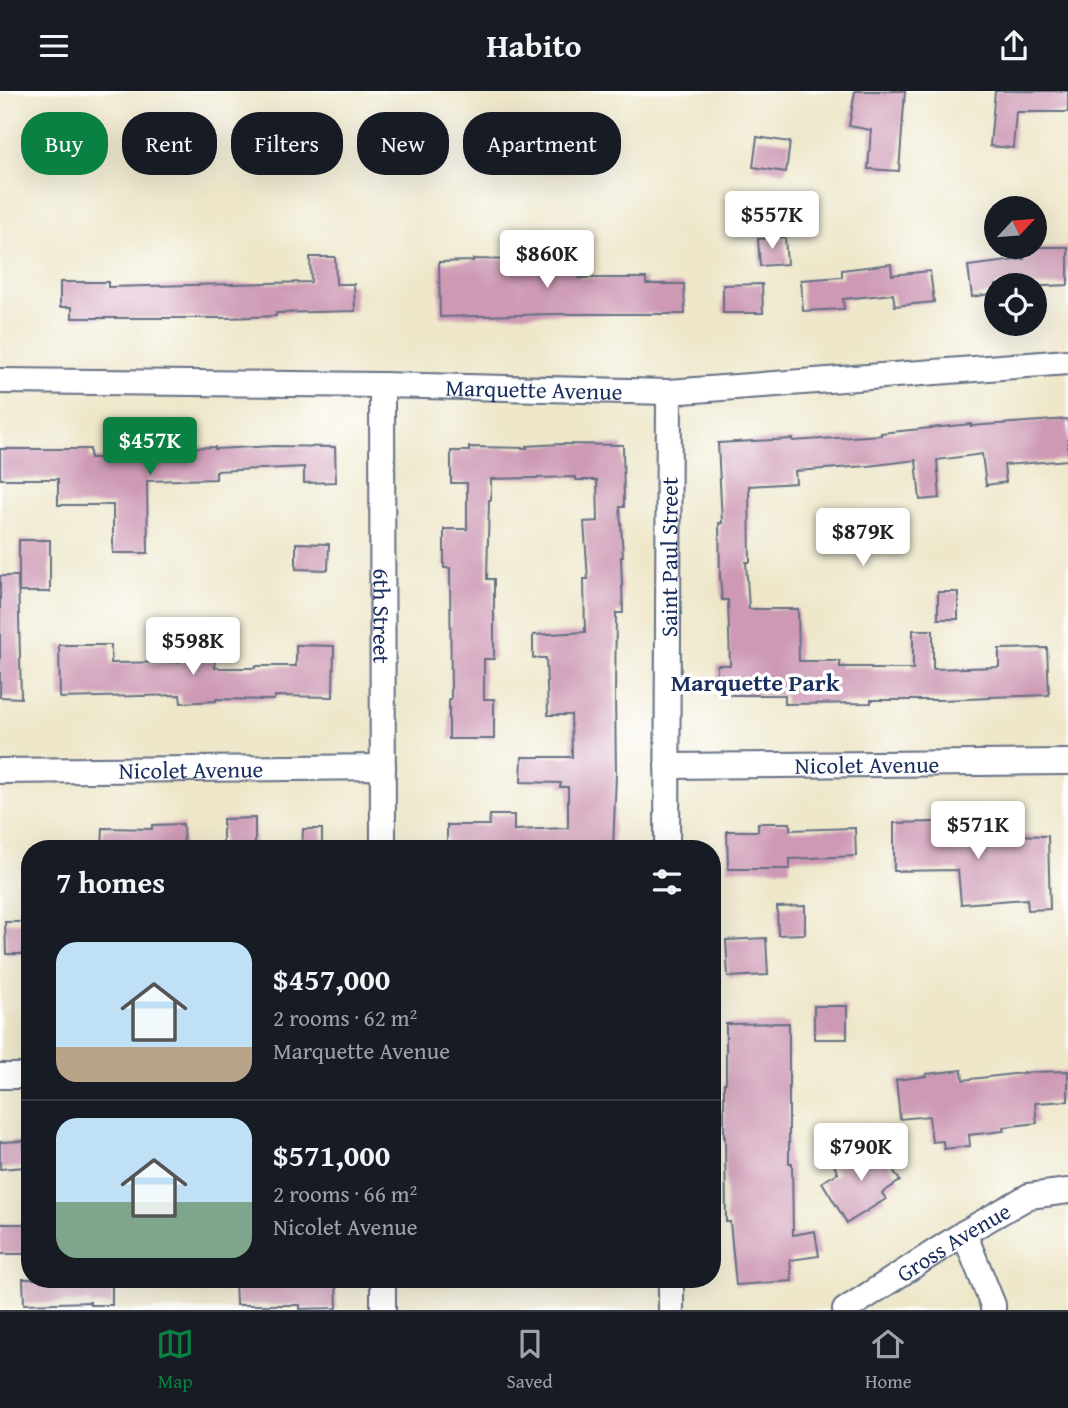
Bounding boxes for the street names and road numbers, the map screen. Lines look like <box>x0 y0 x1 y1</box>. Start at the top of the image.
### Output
street label: Marquette Avenue <box>445 370 623 407</box>
street label: Saint Paul Street <box>651 477 685 637</box>
street label: 6th Street <box>366 568 399 664</box>
street label: Nicolet Avenue <box>795 747 939 781</box>
street label: Nicolet Avenue <box>119 752 263 786</box>
street label: Gross Avenue <box>890 1194 1016 1289</box>

